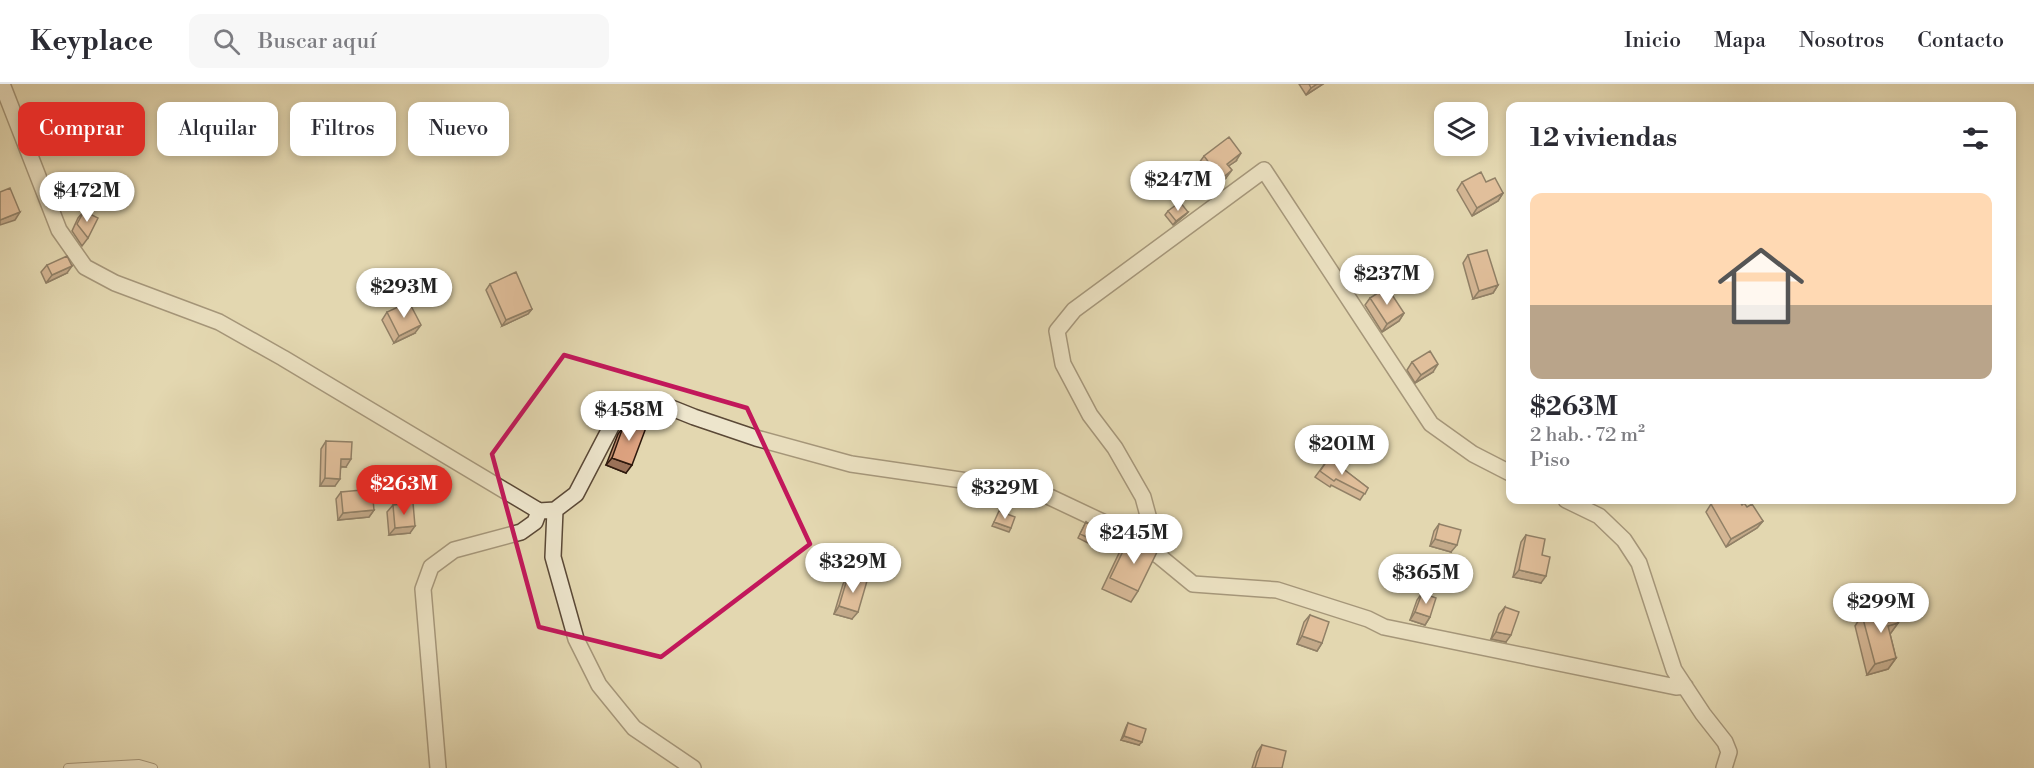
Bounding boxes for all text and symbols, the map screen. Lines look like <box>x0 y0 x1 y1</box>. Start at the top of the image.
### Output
search box <box>189 14 609 68</box>
text: Keyplace <box>30 24 153 59</box>
icon: search <box>210 25 243 58</box>
text: Buscar aquí <box>258 28 377 55</box>
text: Inicio <box>1624 28 1681 54</box>
text: Mapa <box>1714 28 1766 54</box>
text: Nosotros <box>1799 28 1884 54</box>
text: Contacto <box>1917 28 2004 54</box>
chip: Comprar <box>18 102 145 156</box>
chip: Alquilar <box>157 102 278 156</box>
chip: Filtros <box>290 102 396 156</box>
chip: Nuevo <box>408 102 509 156</box>
map controls <box>1434 102 1488 156</box>
button: layers <box>1434 102 1488 156</box>
text: 12 viviendas <box>1530 122 1677 154</box>
icon: filters <box>1959 122 1992 155</box>
pin: $247M <box>1136 161 1220 212</box>
text: $247M <box>1144 168 1212 193</box>
pin: $472M <box>45 172 129 223</box>
text: $472M <box>54 179 120 204</box>
icon: home <box>1707 232 1815 340</box>
pin: $237M <box>1345 255 1429 306</box>
text: $237M <box>1354 262 1420 287</box>
pin: $293M <box>362 268 446 319</box>
text: $293M <box>370 275 438 300</box>
pin: $458M <box>587 391 671 442</box>
text: $263M <box>1530 391 1618 423</box>
text: $458M <box>595 398 663 423</box>
text: 2 hab. · 72 m² <box>1530 423 1645 448</box>
pin: $201M <box>1300 425 1384 476</box>
text: $201M <box>1309 432 1375 457</box>
text: Piso <box>1530 448 1570 473</box>
pin: $263M <box>362 465 446 516</box>
pin: $329M <box>963 469 1047 520</box>
text: $263M <box>370 472 438 497</box>
text: $329M <box>971 476 1039 501</box>
pin: $245M <box>1092 514 1176 565</box>
text: $245M <box>1100 521 1168 546</box>
pin: $329M <box>811 543 895 594</box>
text: $329M <box>819 550 887 575</box>
pin: $365M <box>1384 554 1468 605</box>
text: $365M <box>1392 561 1460 586</box>
pin: $299M <box>1839 583 1923 634</box>
text: $299M <box>1847 590 1915 615</box>

